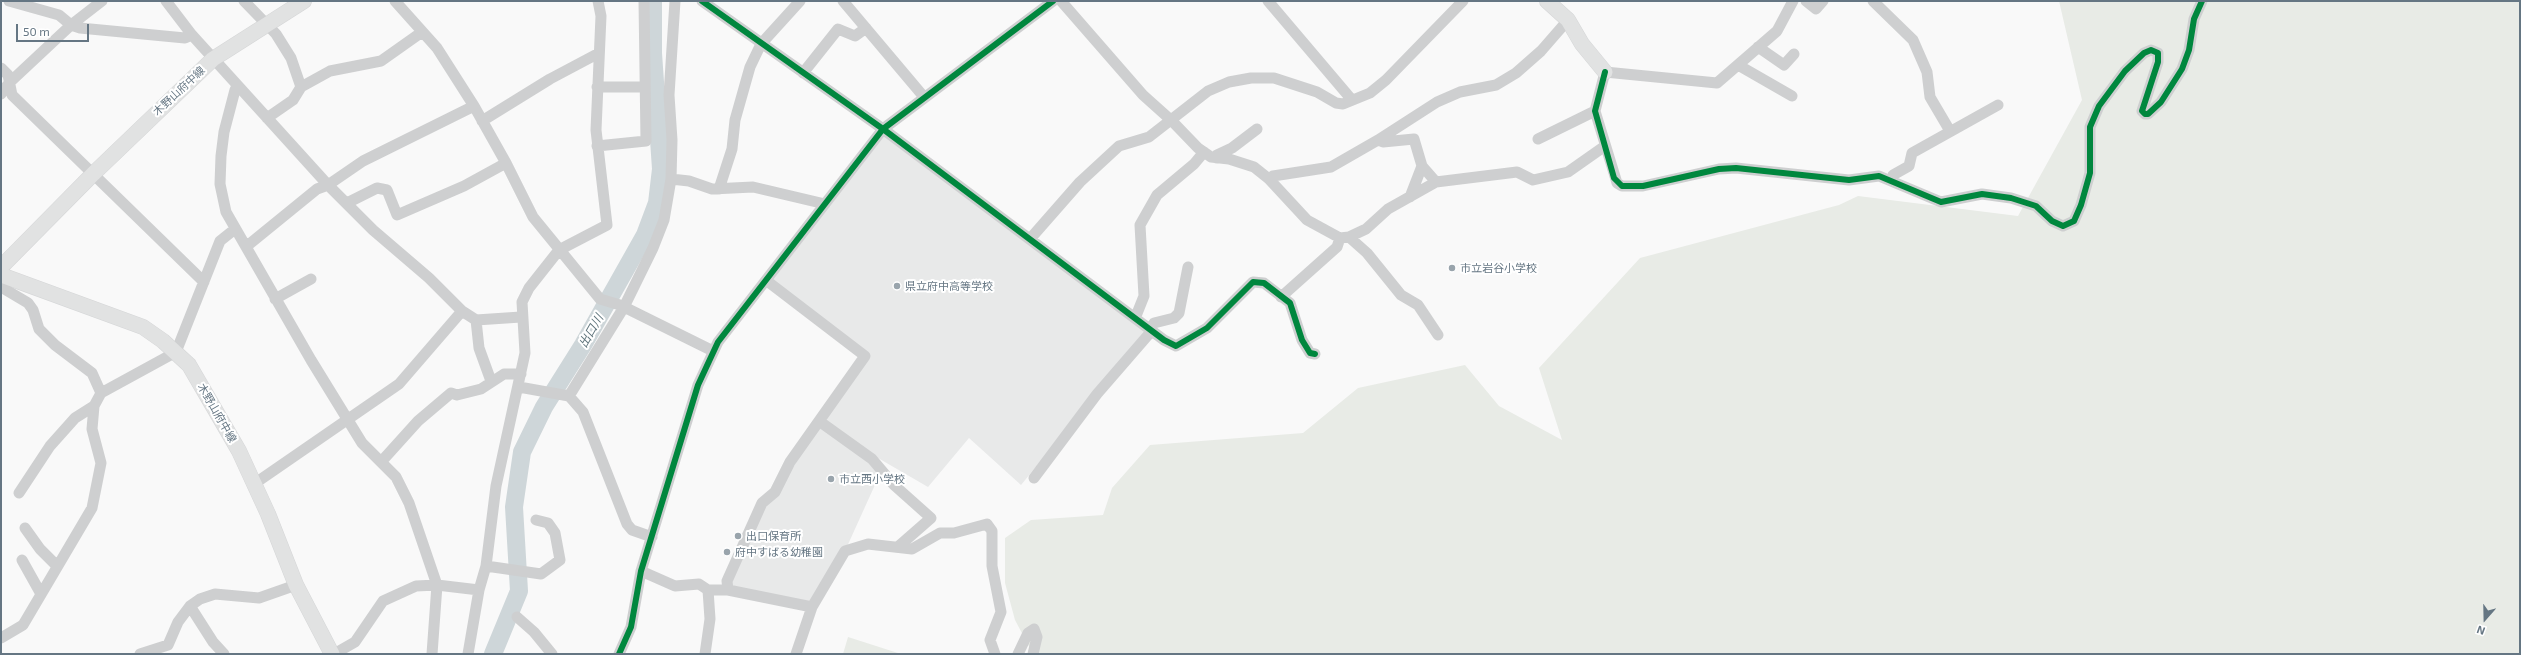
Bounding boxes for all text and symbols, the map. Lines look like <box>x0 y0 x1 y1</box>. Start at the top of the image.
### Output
scale bar <box>18 16 91 42</box>
text: 50 m <box>23 24 50 38</box>
street label: 木野山府中線 <box>150 64 208 118</box>
place label: 市立岩谷小学校 <box>1460 261 1537 275</box>
marker: 市立岩谷小学校 <box>1447 263 1457 273</box>
place label: 県立府中高等学校 <box>905 279 993 293</box>
marker: 県立府中高等学校 <box>892 281 902 291</box>
water label: 出口川 <box>576 312 606 350</box>
street label: 木野山府中線 <box>195 381 239 445</box>
place label: 市立西小学校 <box>839 472 905 486</box>
marker: 市立西小学校 <box>826 474 836 484</box>
place label: 出口保育所 <box>746 529 801 543</box>
marker: 出口保育所 <box>733 531 743 541</box>
place label: 府中すばる幼稚園 <box>735 545 823 559</box>
marker: 府中すばる幼稚園 <box>722 547 732 557</box>
north arrow <box>2465 599 2505 639</box>
text: N <box>2475 623 2487 638</box>

